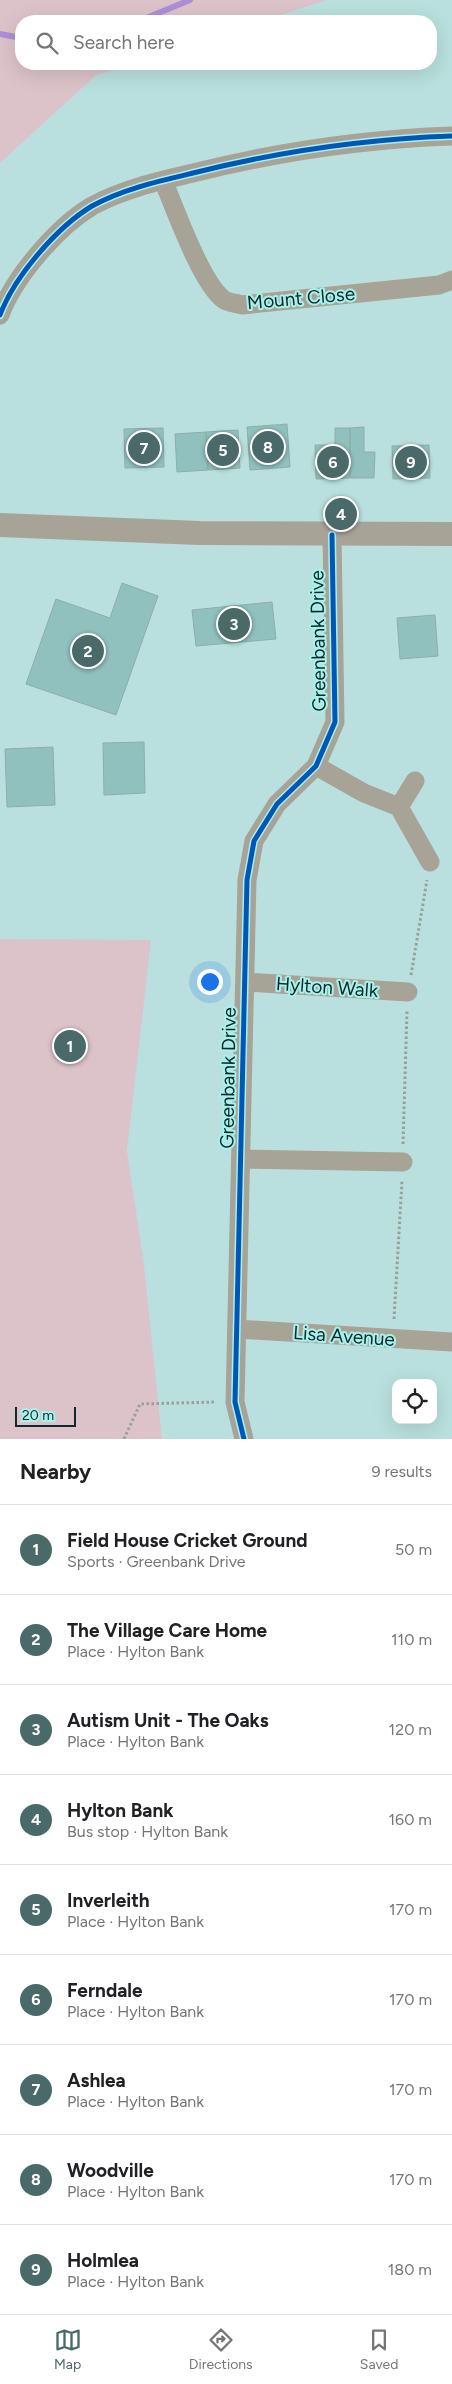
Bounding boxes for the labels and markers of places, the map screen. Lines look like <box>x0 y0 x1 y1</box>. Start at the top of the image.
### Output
pin: 8 <box>252 428 284 466</box>
pin: 7 <box>128 429 160 467</box>
pin: 5 <box>207 431 239 469</box>
pin: 6 <box>317 443 349 481</box>
pin: 9 <box>395 443 427 481</box>
pin: 4 <box>325 495 357 533</box>
pin: 3 <box>218 605 250 643</box>
pin: 2 <box>72 632 104 670</box>
pin: 1 <box>54 1027 86 1065</box>

